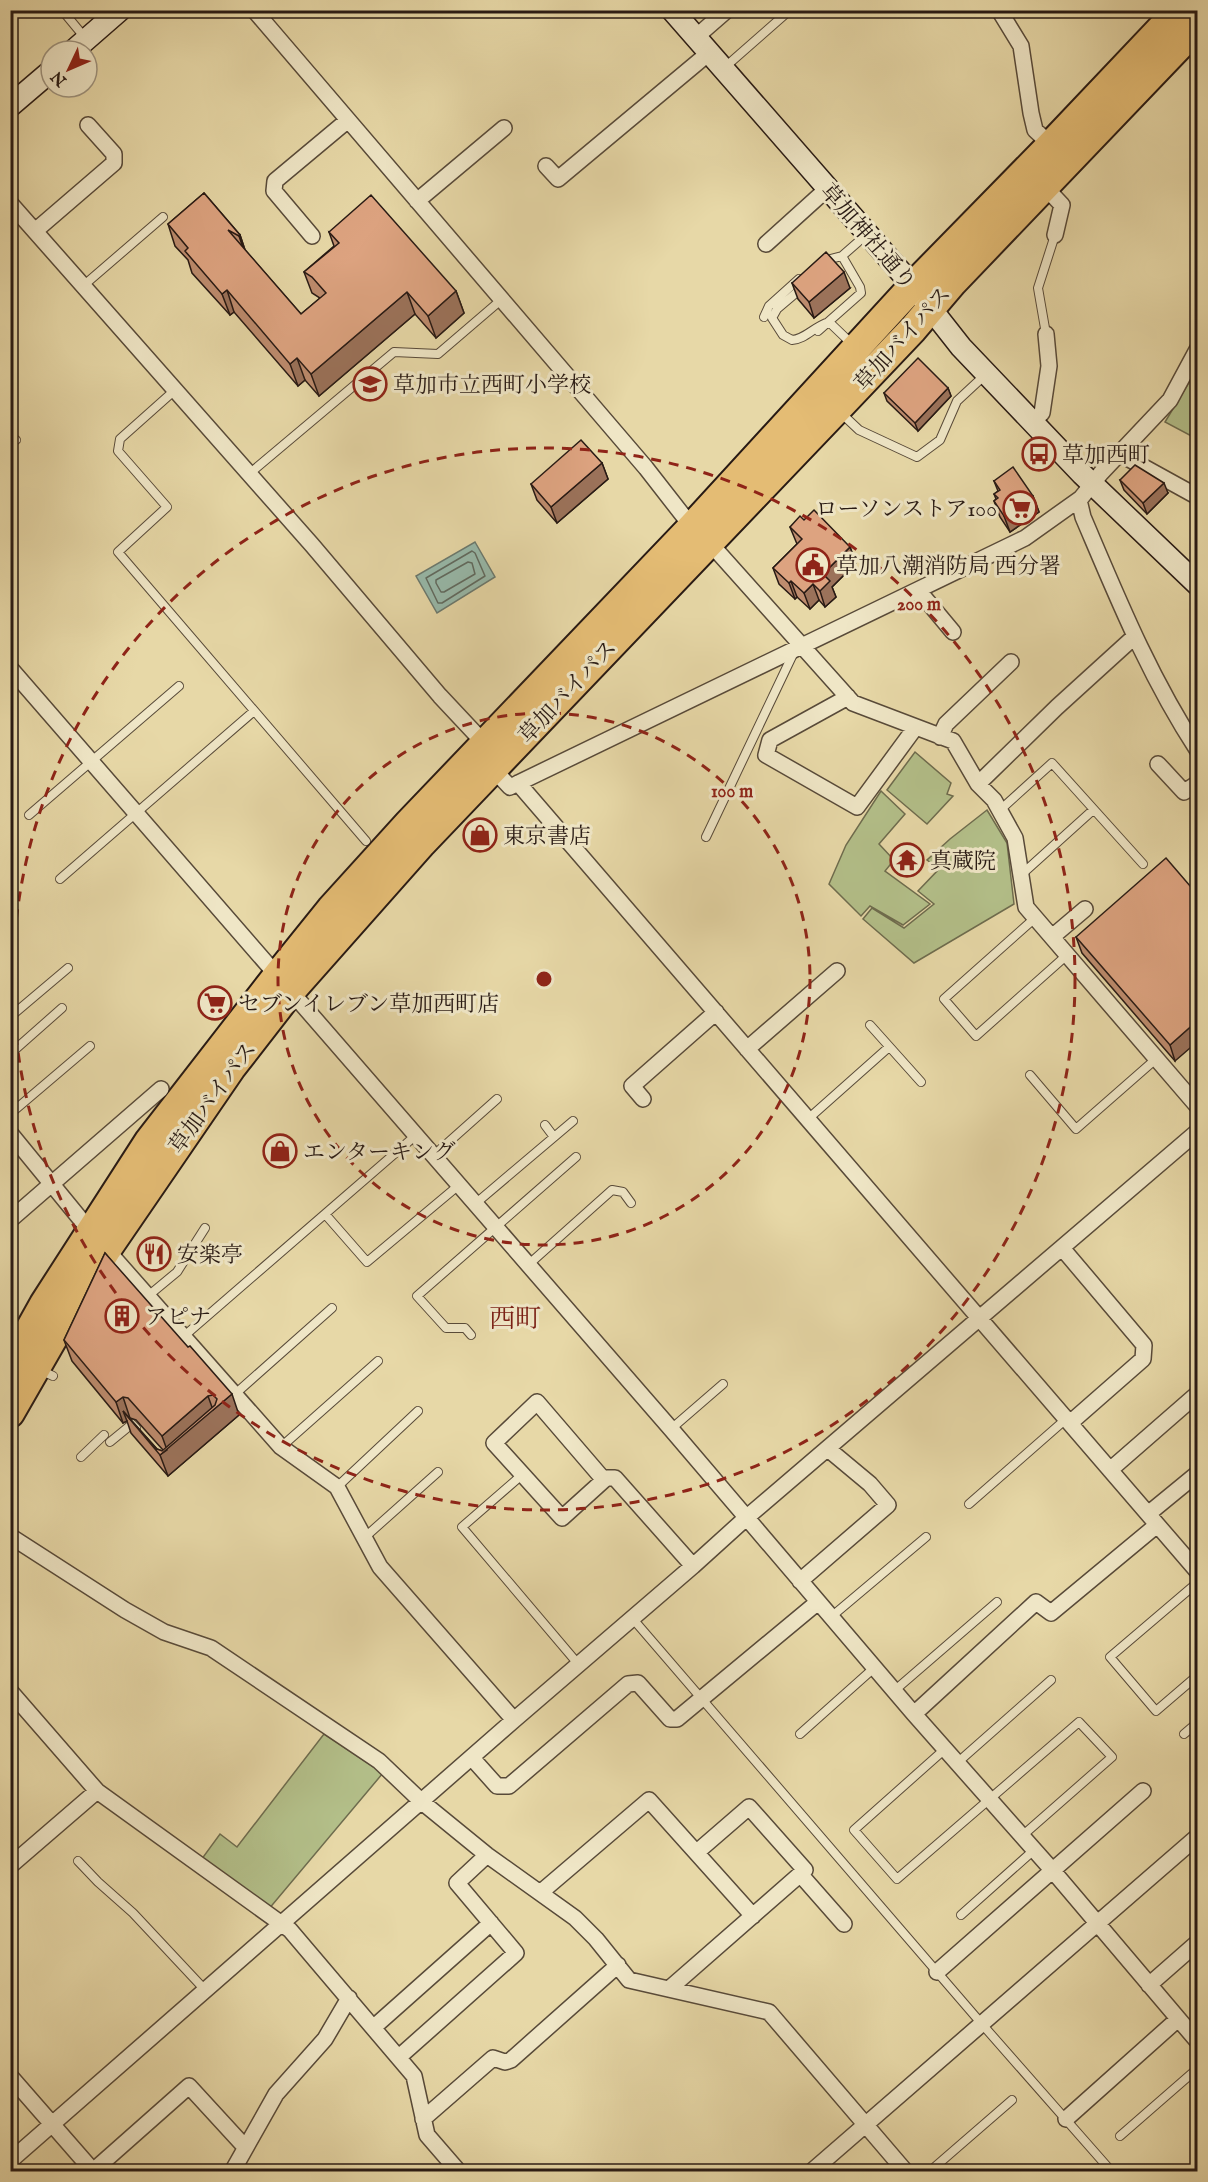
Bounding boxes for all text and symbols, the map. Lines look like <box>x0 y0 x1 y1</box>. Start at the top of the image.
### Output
north arrow <box>39 39 99 99</box>
text: N <box>48 66 72 91</box>
street label: 草加神社通り <box>814 178 921 296</box>
street label: 草加バイパス <box>849 281 958 398</box>
school or university icon: 草加市立西町小学校 <box>352 366 388 402</box>
place label: 草加市立西町小学校 <box>393 372 591 400</box>
bus stop icon: 草加西町 <box>1021 436 1057 472</box>
place label: 草加西町 <box>1062 442 1150 470</box>
supermarket icon: ローソンストア100 <box>1002 490 1038 526</box>
place label: ローソンストア100 <box>815 496 997 524</box>
public building icon: 草加八潮消防局 西分署 <box>795 547 831 583</box>
place label: 草加八潮消防局 西分署 <box>836 553 1061 581</box>
text: 200 m <box>897 594 941 617</box>
street label: 草加バイパス <box>513 635 624 750</box>
text: 100 m <box>711 781 753 804</box>
shop icon: 東京書店 <box>462 817 498 853</box>
place label: 東京書店 <box>503 823 591 851</box>
temple icon: 真蔵院 <box>889 842 925 878</box>
place label: 真蔵院 <box>930 848 996 876</box>
centre of rings <box>534 969 554 989</box>
supermarket icon: セブンイレブン草加西町店 <box>197 985 233 1021</box>
place label: セブンイレブン草加西町店 <box>238 991 499 1019</box>
street label: 草加バイパス <box>164 1037 264 1160</box>
shop icon: エンターキング <box>262 1133 298 1169</box>
place label: エンターキング <box>303 1139 455 1167</box>
restaurant icon: 安楽亭 <box>136 1236 172 1272</box>
place label: 安楽亭 <box>177 1242 243 1270</box>
building icon: アピナ <box>104 1298 140 1334</box>
district label: 西町 <box>489 1303 541 1336</box>
place label: アピナ <box>145 1304 211 1332</box>

